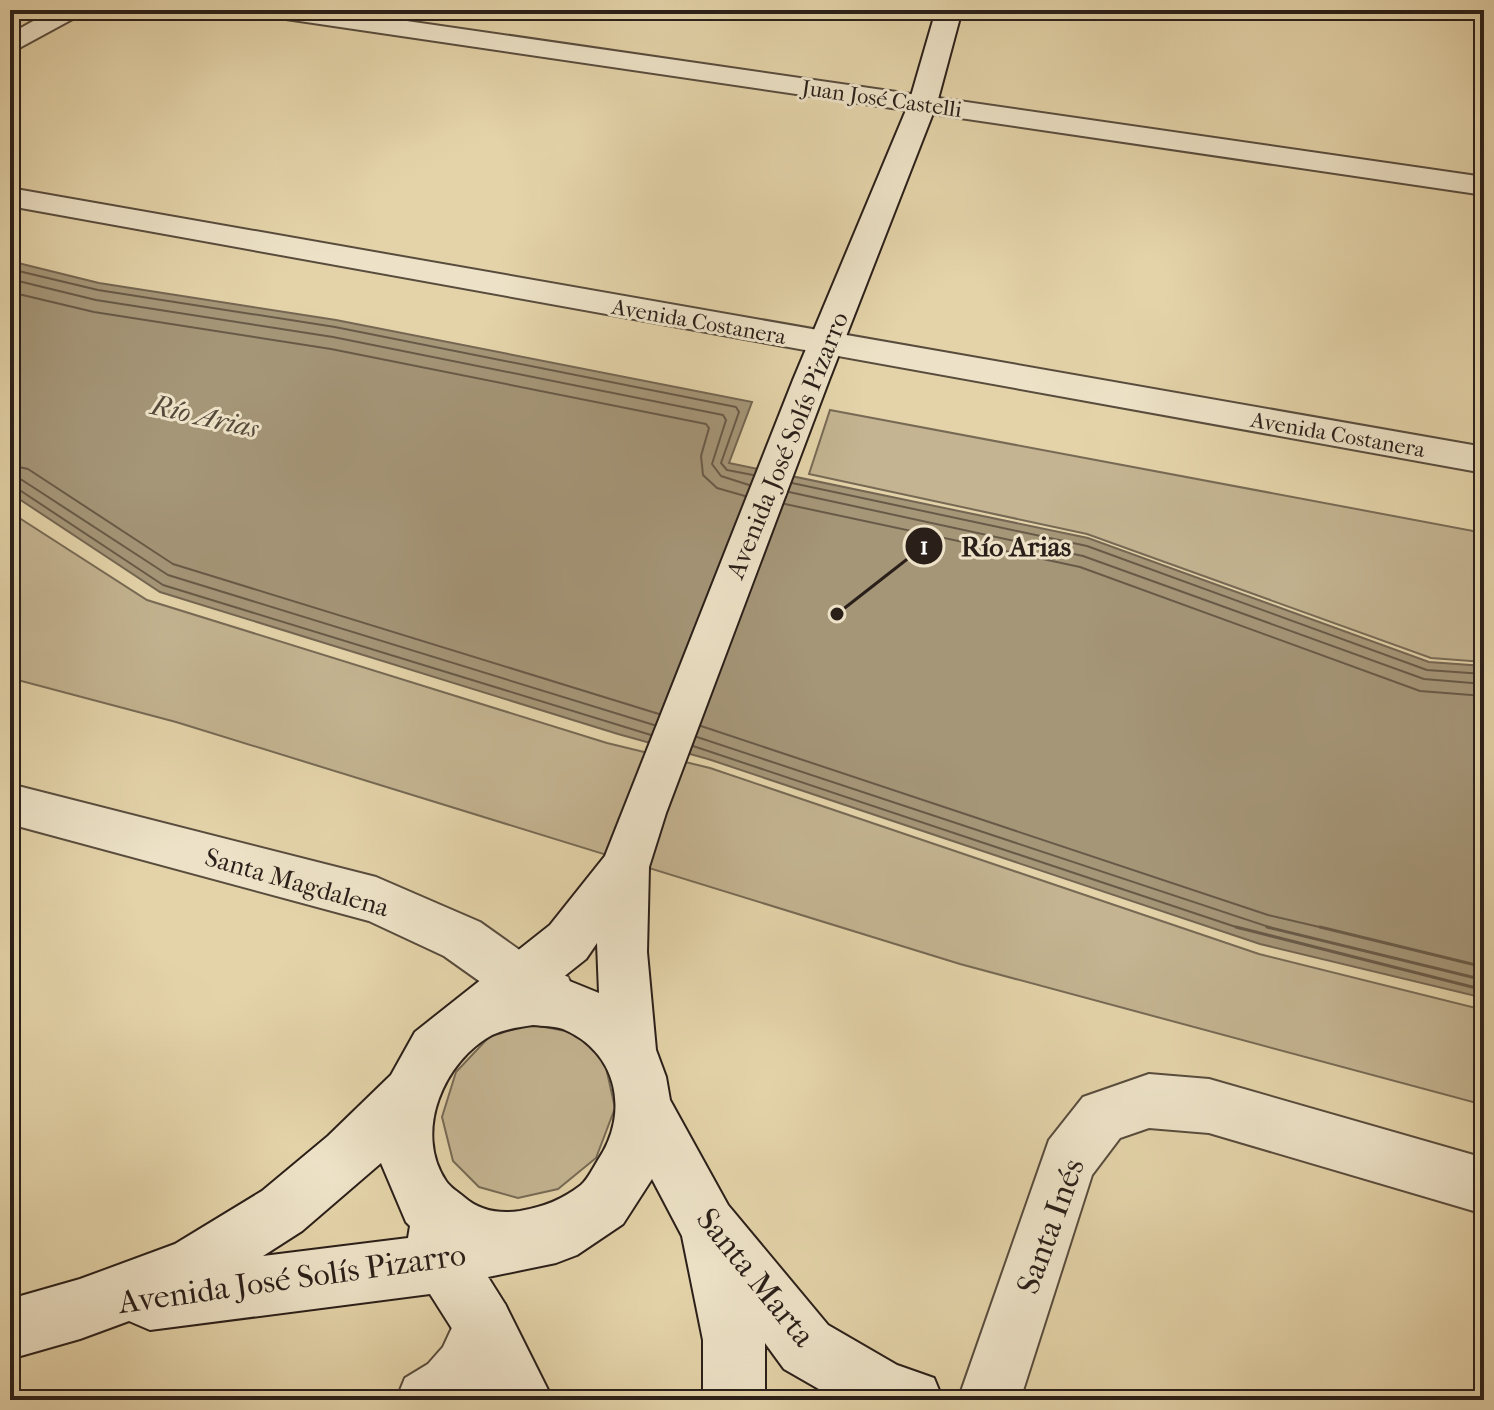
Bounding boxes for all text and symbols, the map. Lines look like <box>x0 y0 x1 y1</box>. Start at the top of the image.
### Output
street label: Juan José Castelli <box>798 75 964 123</box>
street label: Avenida Costanera <box>609 294 789 350</box>
street label: Avenida José Solís Pizarro <box>719 307 855 584</box>
water label: Río Arias <box>146 388 263 445</box>
street label: Avenida Costanera <box>1248 407 1428 463</box>
callout: Río Arias <box>904 520 1087 572</box>
text: Río Arias <box>961 530 1071 563</box>
text: 1 <box>920 532 928 560</box>
street label: Santa Magdalena <box>201 841 393 924</box>
street label: Santa Inés <box>1009 1153 1092 1299</box>
street label: Santa Marta <box>689 1201 823 1355</box>
street label: Avenida José Solís Pizarro <box>114 1236 468 1321</box>

